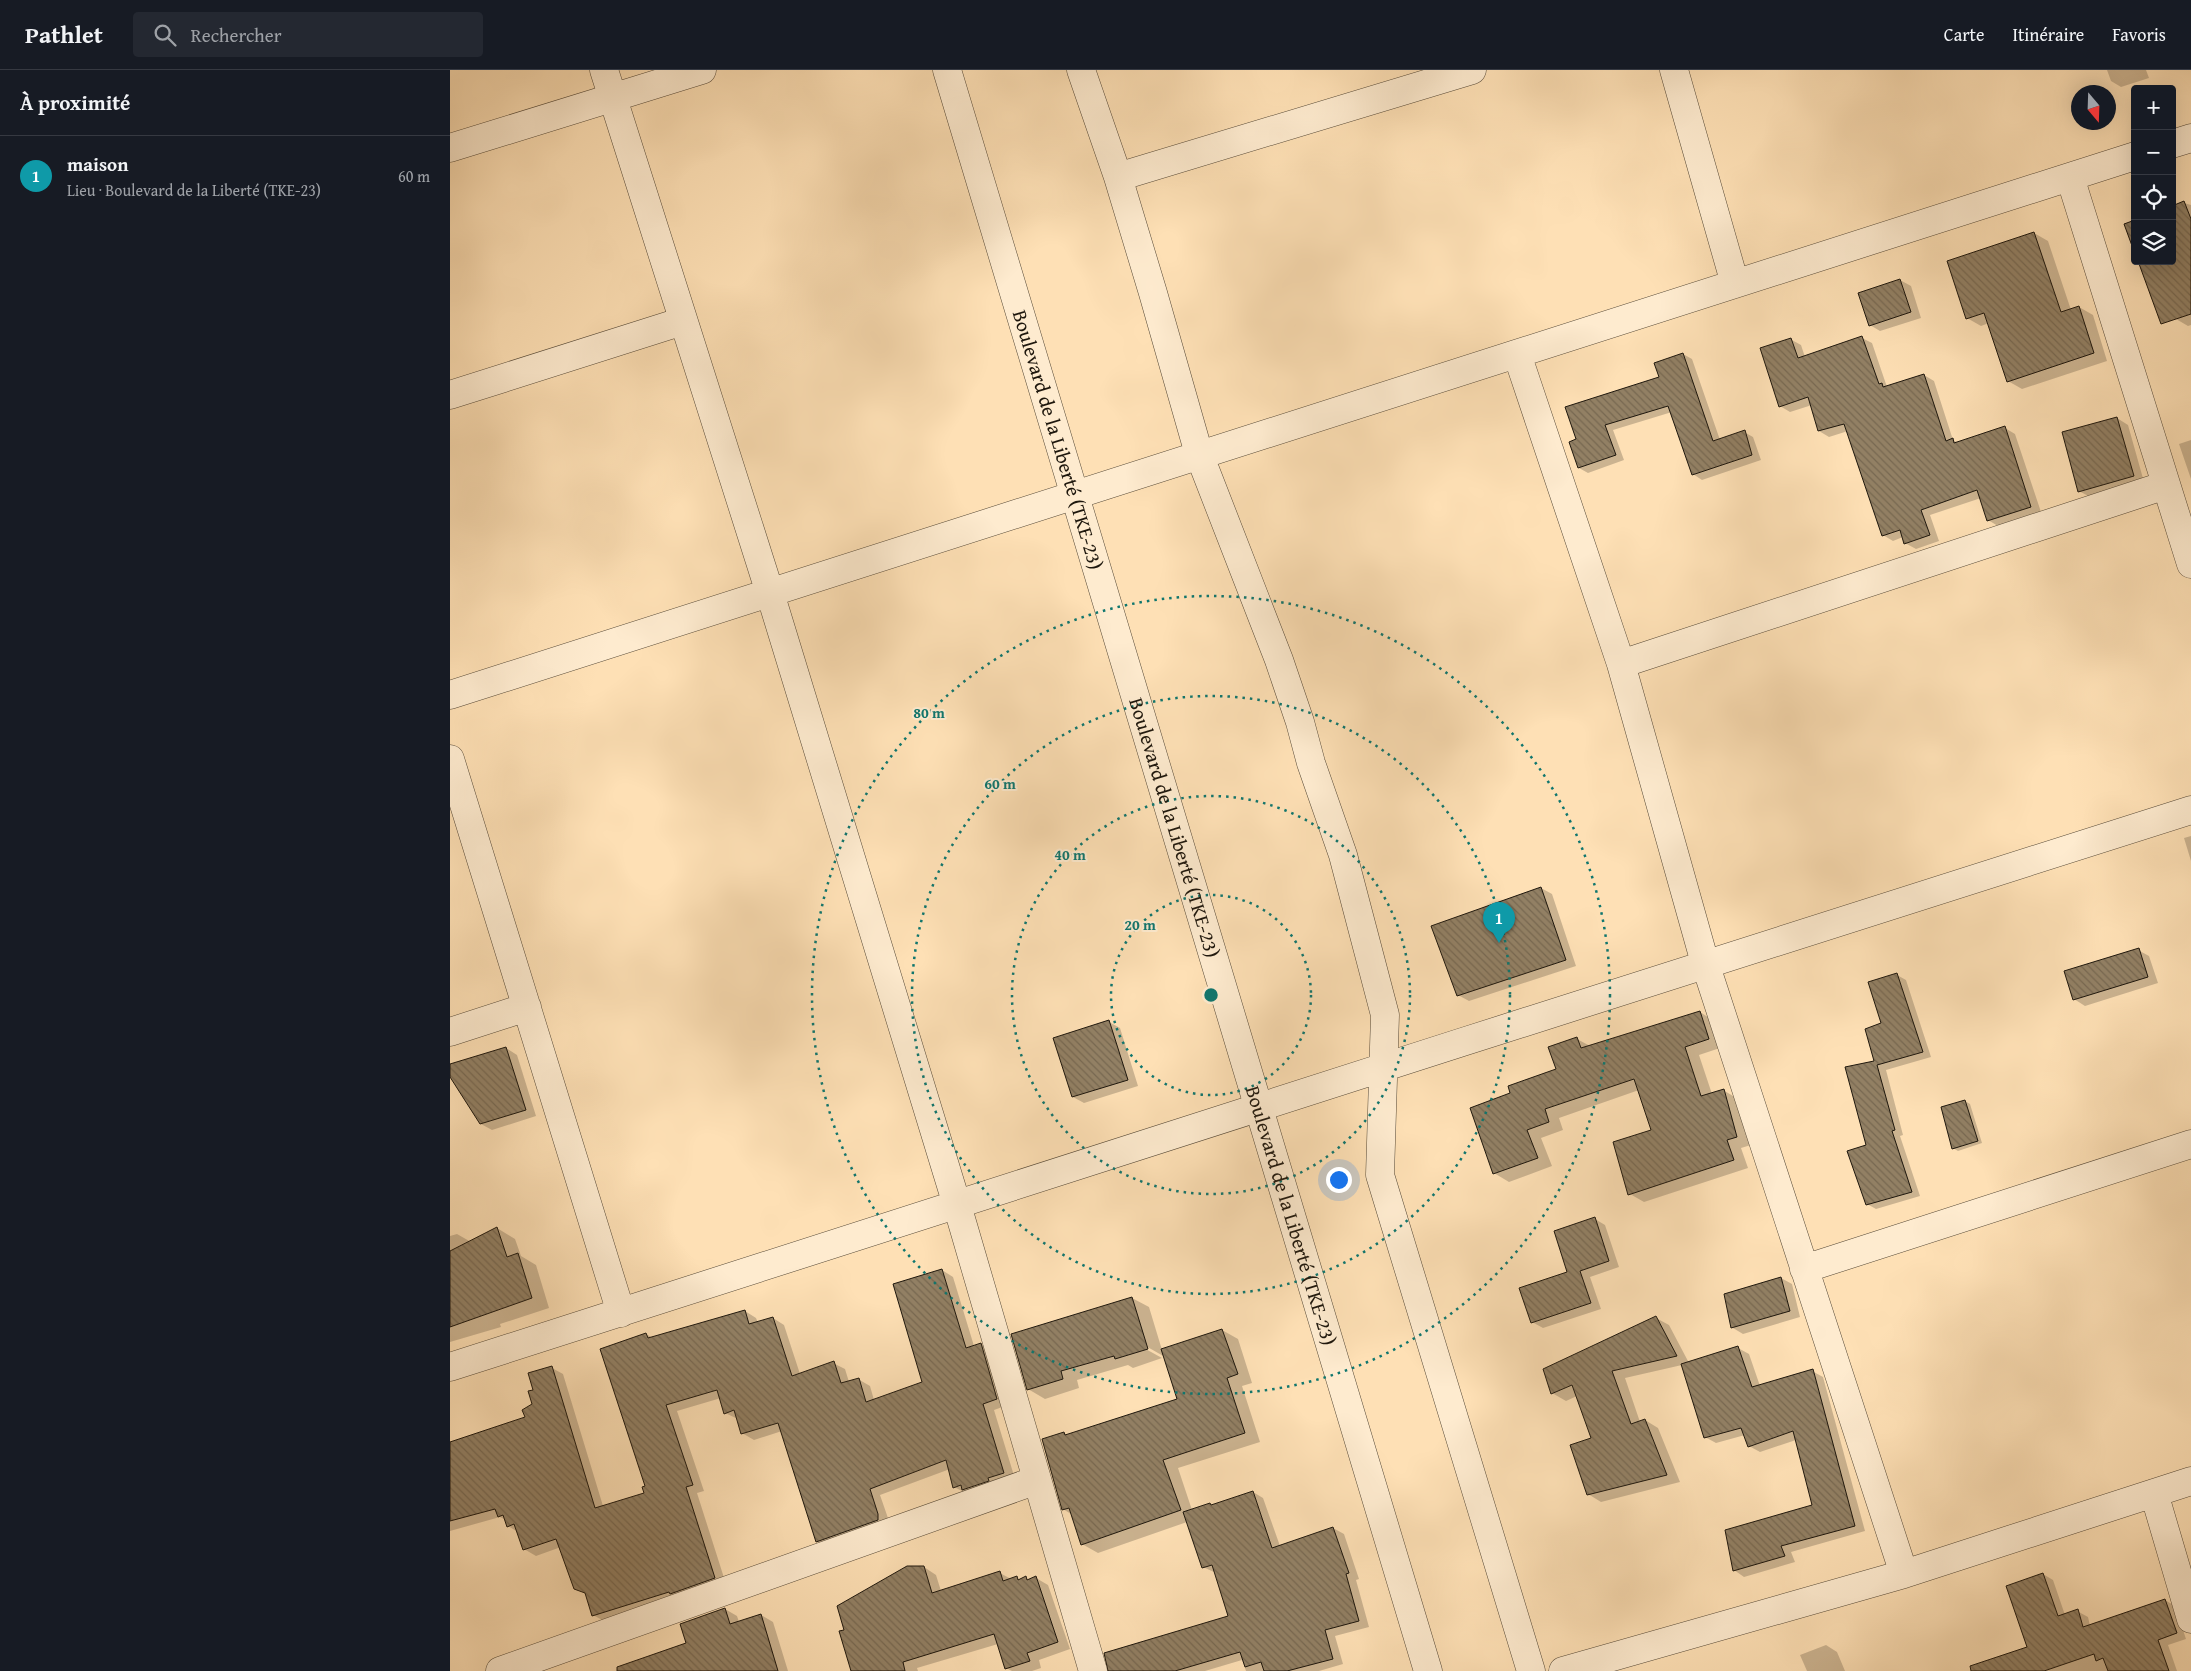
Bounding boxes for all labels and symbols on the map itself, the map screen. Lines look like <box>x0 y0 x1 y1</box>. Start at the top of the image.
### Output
north arrow <box>2071 85 2116 130</box>
street label: Boulevard de la Liberté (TKE-23) <box>1006 306 1111 573</box>
street label: Boulevard de la Liberté (TKE-23) <box>1122 694 1228 961</box>
text: 80 m <box>913 702 945 723</box>
text: 60 m <box>984 773 1016 794</box>
text: 40 m <box>1054 844 1086 865</box>
pin: 1 <box>1483 902 1515 943</box>
text: 20 m <box>1124 914 1156 935</box>
centre of rings <box>1202 986 1220 1004</box>
street label: Boulevard de la Liberté (TKE-23) <box>1239 1082 1344 1349</box>
your location <box>1326 1167 1352 1193</box>

